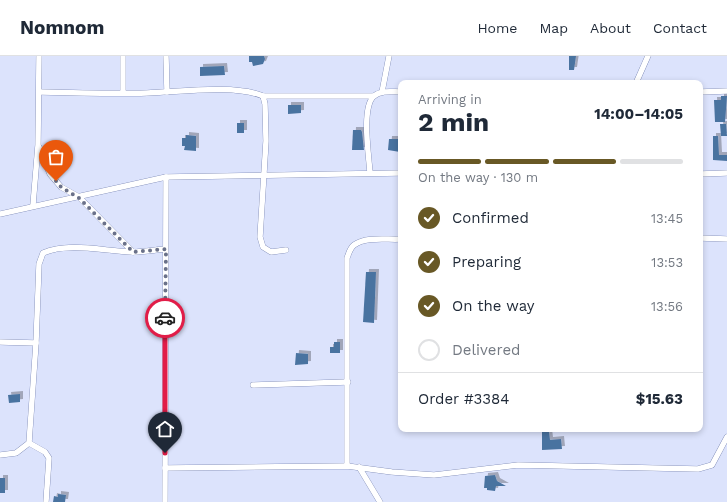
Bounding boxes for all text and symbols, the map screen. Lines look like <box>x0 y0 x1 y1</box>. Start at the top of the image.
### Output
text: Nomnom <box>20 16 104 39</box>
text: Home <box>477 20 517 36</box>
text: Map <box>539 20 568 36</box>
text: About <box>590 20 631 36</box>
text: Contact <box>653 20 707 36</box>
text: Arriving in <box>418 92 482 107</box>
text: 14:00–14:05 <box>594 105 683 123</box>
text: 2 min <box>418 107 489 137</box>
pin <box>39 140 73 181</box>
icon: bag <box>45 146 67 168</box>
text: On the way · 130 m <box>418 170 538 185</box>
icon: check <box>418 207 440 229</box>
text: Confirmed <box>452 209 529 227</box>
text: 13:45 <box>651 211 683 226</box>
icon: check <box>418 251 440 273</box>
text: Preparing <box>452 253 521 271</box>
text: 13:53 <box>651 255 683 270</box>
icon: check <box>418 295 440 317</box>
text: On the way <box>452 297 534 315</box>
courier <box>145 298 185 338</box>
text: 13:56 <box>651 299 683 314</box>
icon: car <box>154 307 176 329</box>
text: Delivered <box>452 341 520 359</box>
text: Order #3384 <box>418 390 509 408</box>
text: $15.63 <box>636 390 683 408</box>
pin <box>148 412 182 453</box>
icon: home <box>154 418 176 440</box>

